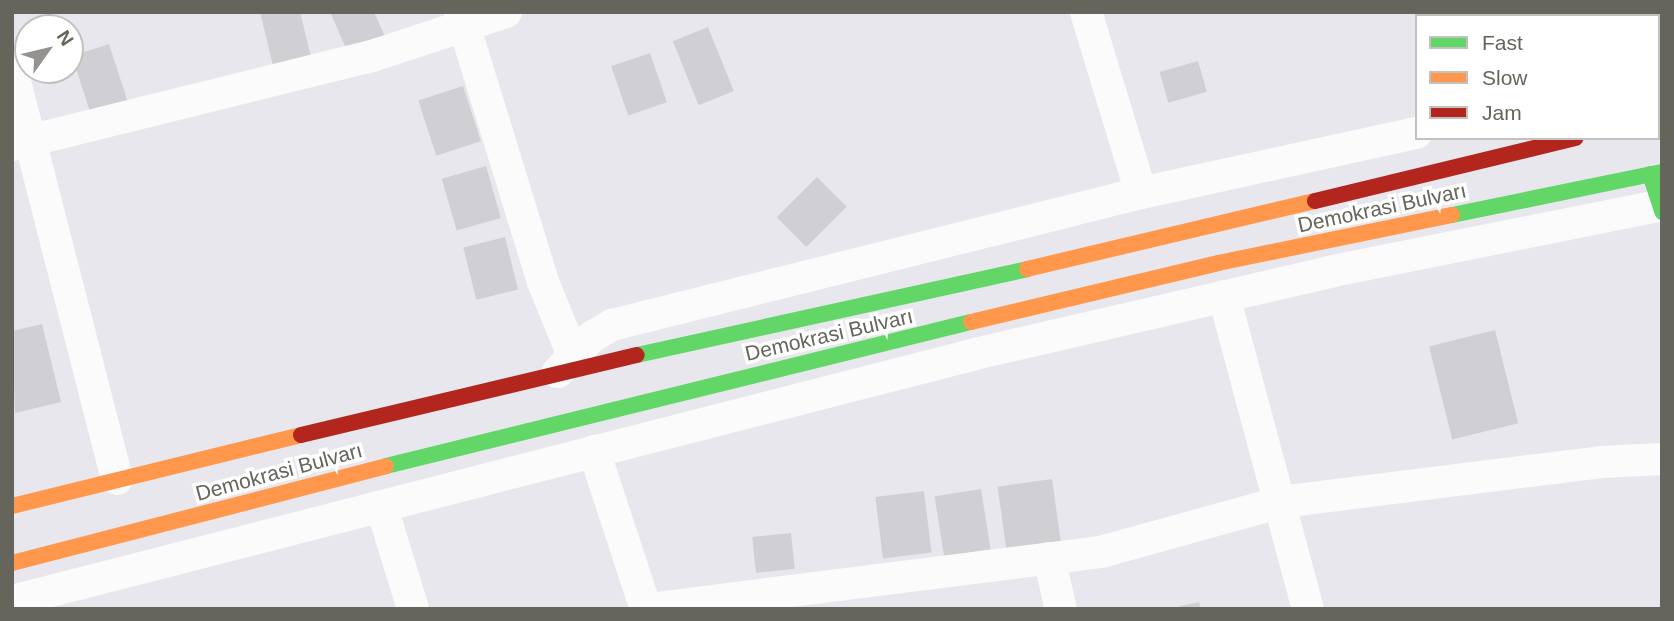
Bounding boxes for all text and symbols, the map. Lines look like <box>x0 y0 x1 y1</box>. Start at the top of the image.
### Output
north arrow <box>14 14 84 84</box>
legend <box>1415 14 1660 140</box>
text: N <box>53 27 78 50</box>
text: Fast <box>1482 31 1523 54</box>
text: Slow <box>1482 66 1528 89</box>
text: Jam <box>1482 101 1522 124</box>
street label: Demokrasi Bulvarı <box>1295 178 1469 238</box>
street label: Demokrasi Bulvarı <box>743 303 915 367</box>
street label: Demokrasi Bulvarı <box>193 438 365 506</box>

